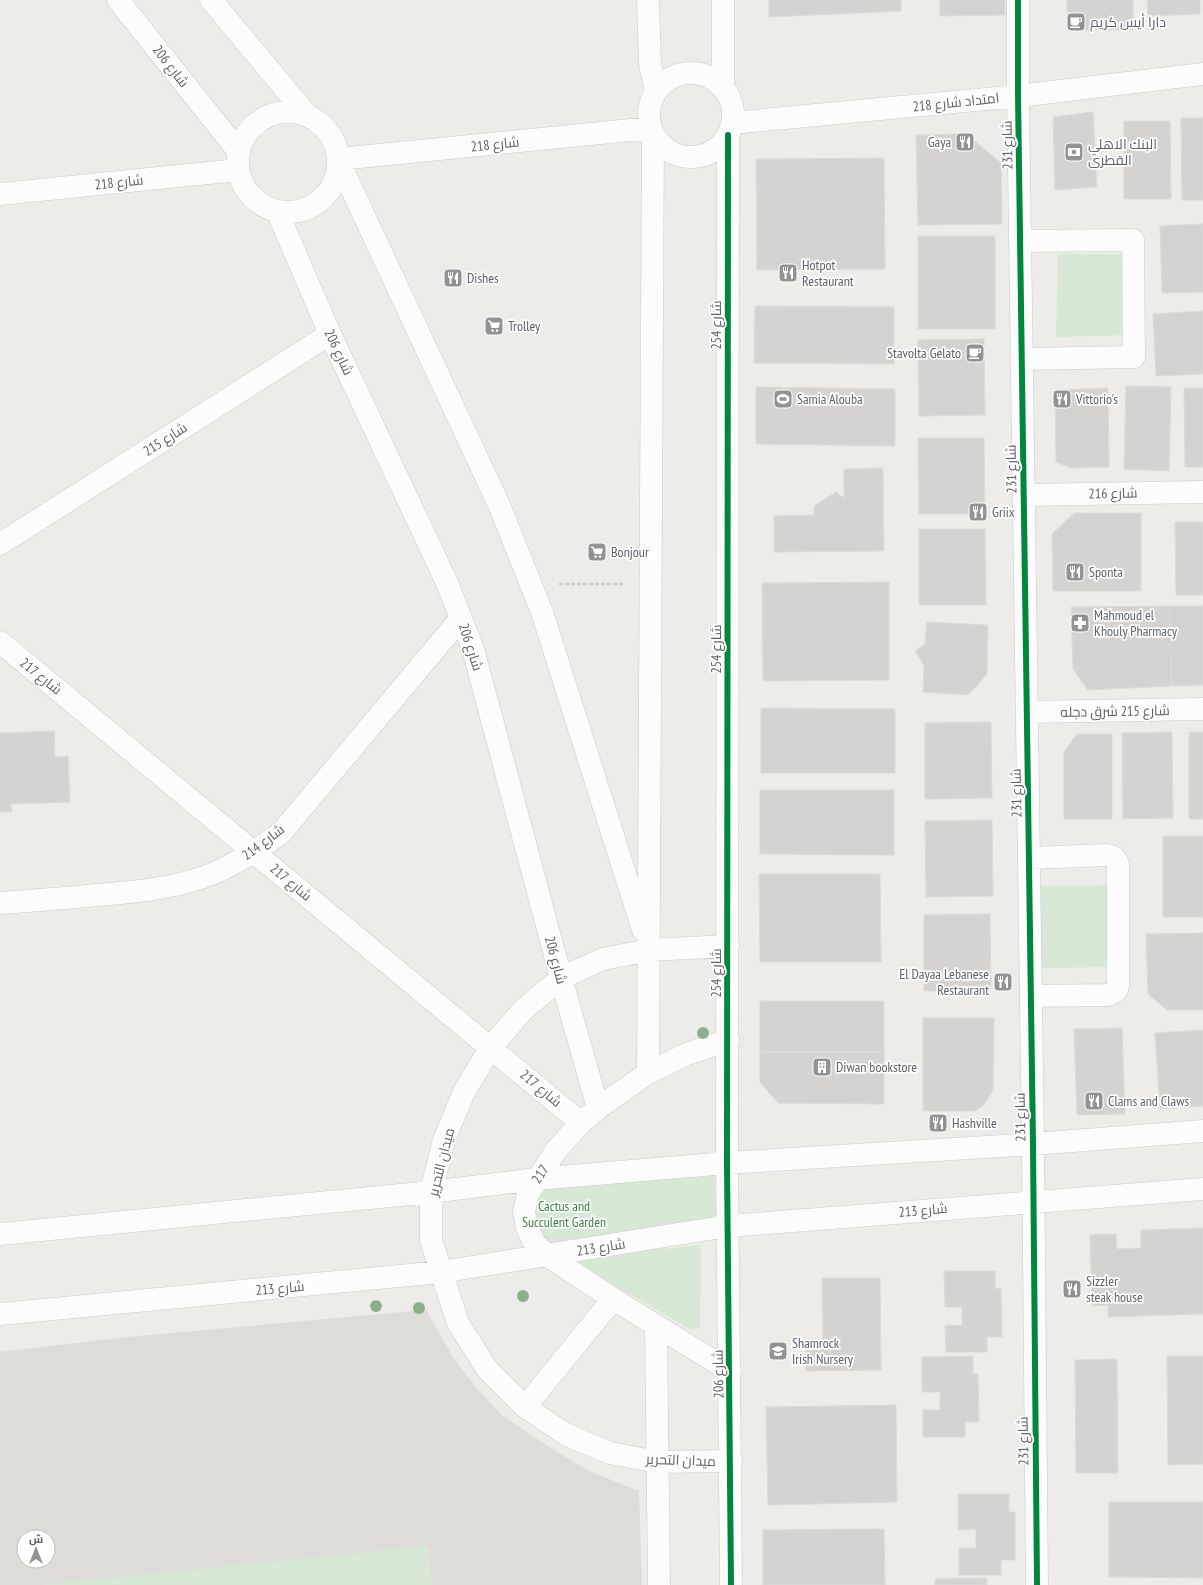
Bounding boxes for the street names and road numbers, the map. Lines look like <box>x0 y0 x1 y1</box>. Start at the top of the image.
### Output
street label: شارع 206 <box>149 41 193 91</box>
street label: امتداد شارع 218 <box>912 89 1000 115</box>
street label: شارع 231 <box>998 120 1016 170</box>
street label: شارع 218 <box>470 132 520 156</box>
street label: شارع 218 <box>94 170 144 194</box>
street label: شارع 254 <box>707 301 725 350</box>
street label: شارع 206 <box>320 326 358 378</box>
street label: شارع 215 <box>140 418 190 460</box>
street label: شارع 231 <box>1002 444 1020 494</box>
street label: شارع 216 <box>1088 484 1138 502</box>
street label: شارع 206 <box>455 621 487 673</box>
street label: شارع 254 <box>707 625 725 674</box>
street label: شارع 217 <box>16 654 66 698</box>
street label: شارع 215 شرق دجله <box>1060 701 1170 721</box>
street label: شارع 231 <box>1007 768 1025 818</box>
street label: شارع 214 <box>238 820 288 864</box>
street label: شارع 217 <box>266 859 316 905</box>
street label: شارع 206 <box>541 934 571 986</box>
street label: شارع 254 <box>707 949 725 998</box>
street label: شارع 217 <box>516 1065 566 1111</box>
street label: شارع 231 <box>1011 1092 1029 1142</box>
street label: ميدان التحرير <box>424 1126 458 1199</box>
street label: 217 <box>527 1161 553 1187</box>
street label: شارع 213 <box>898 1199 948 1221</box>
street label: شارع 213 <box>575 1234 627 1260</box>
street label: شارع 213 <box>255 1277 305 1299</box>
street label: شارع 206 <box>709 1349 727 1399</box>
street label: شارع 231 <box>1014 1416 1032 1466</box>
street label: ميدان التحرير <box>645 1450 716 1470</box>

